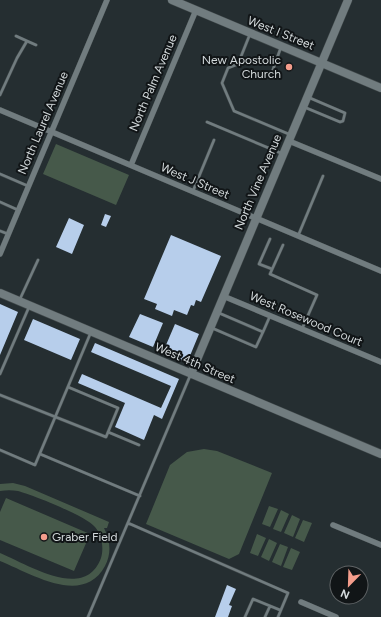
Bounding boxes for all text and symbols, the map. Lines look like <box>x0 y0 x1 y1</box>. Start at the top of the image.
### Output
street label: West I Street <box>246 13 317 53</box>
street label: North Palm Avenue <box>126 32 180 134</box>
place label: New Apostolic Church <box>202 53 282 81</box>
marker: New Apostolic Church <box>284 62 294 72</box>
street label: North Laurel Avenue <box>15 69 71 177</box>
street label: North Vine Avenue <box>232 132 285 232</box>
street label: West J Street <box>158 160 232 202</box>
street label: West Rosewood Court <box>247 289 365 349</box>
street label: West 4th Street <box>153 340 238 386</box>
place label: Graber Field <box>52 530 117 544</box>
marker: Graber Field <box>39 532 49 542</box>
north arrow <box>329 565 369 605</box>
text: N <box>339 586 352 601</box>

